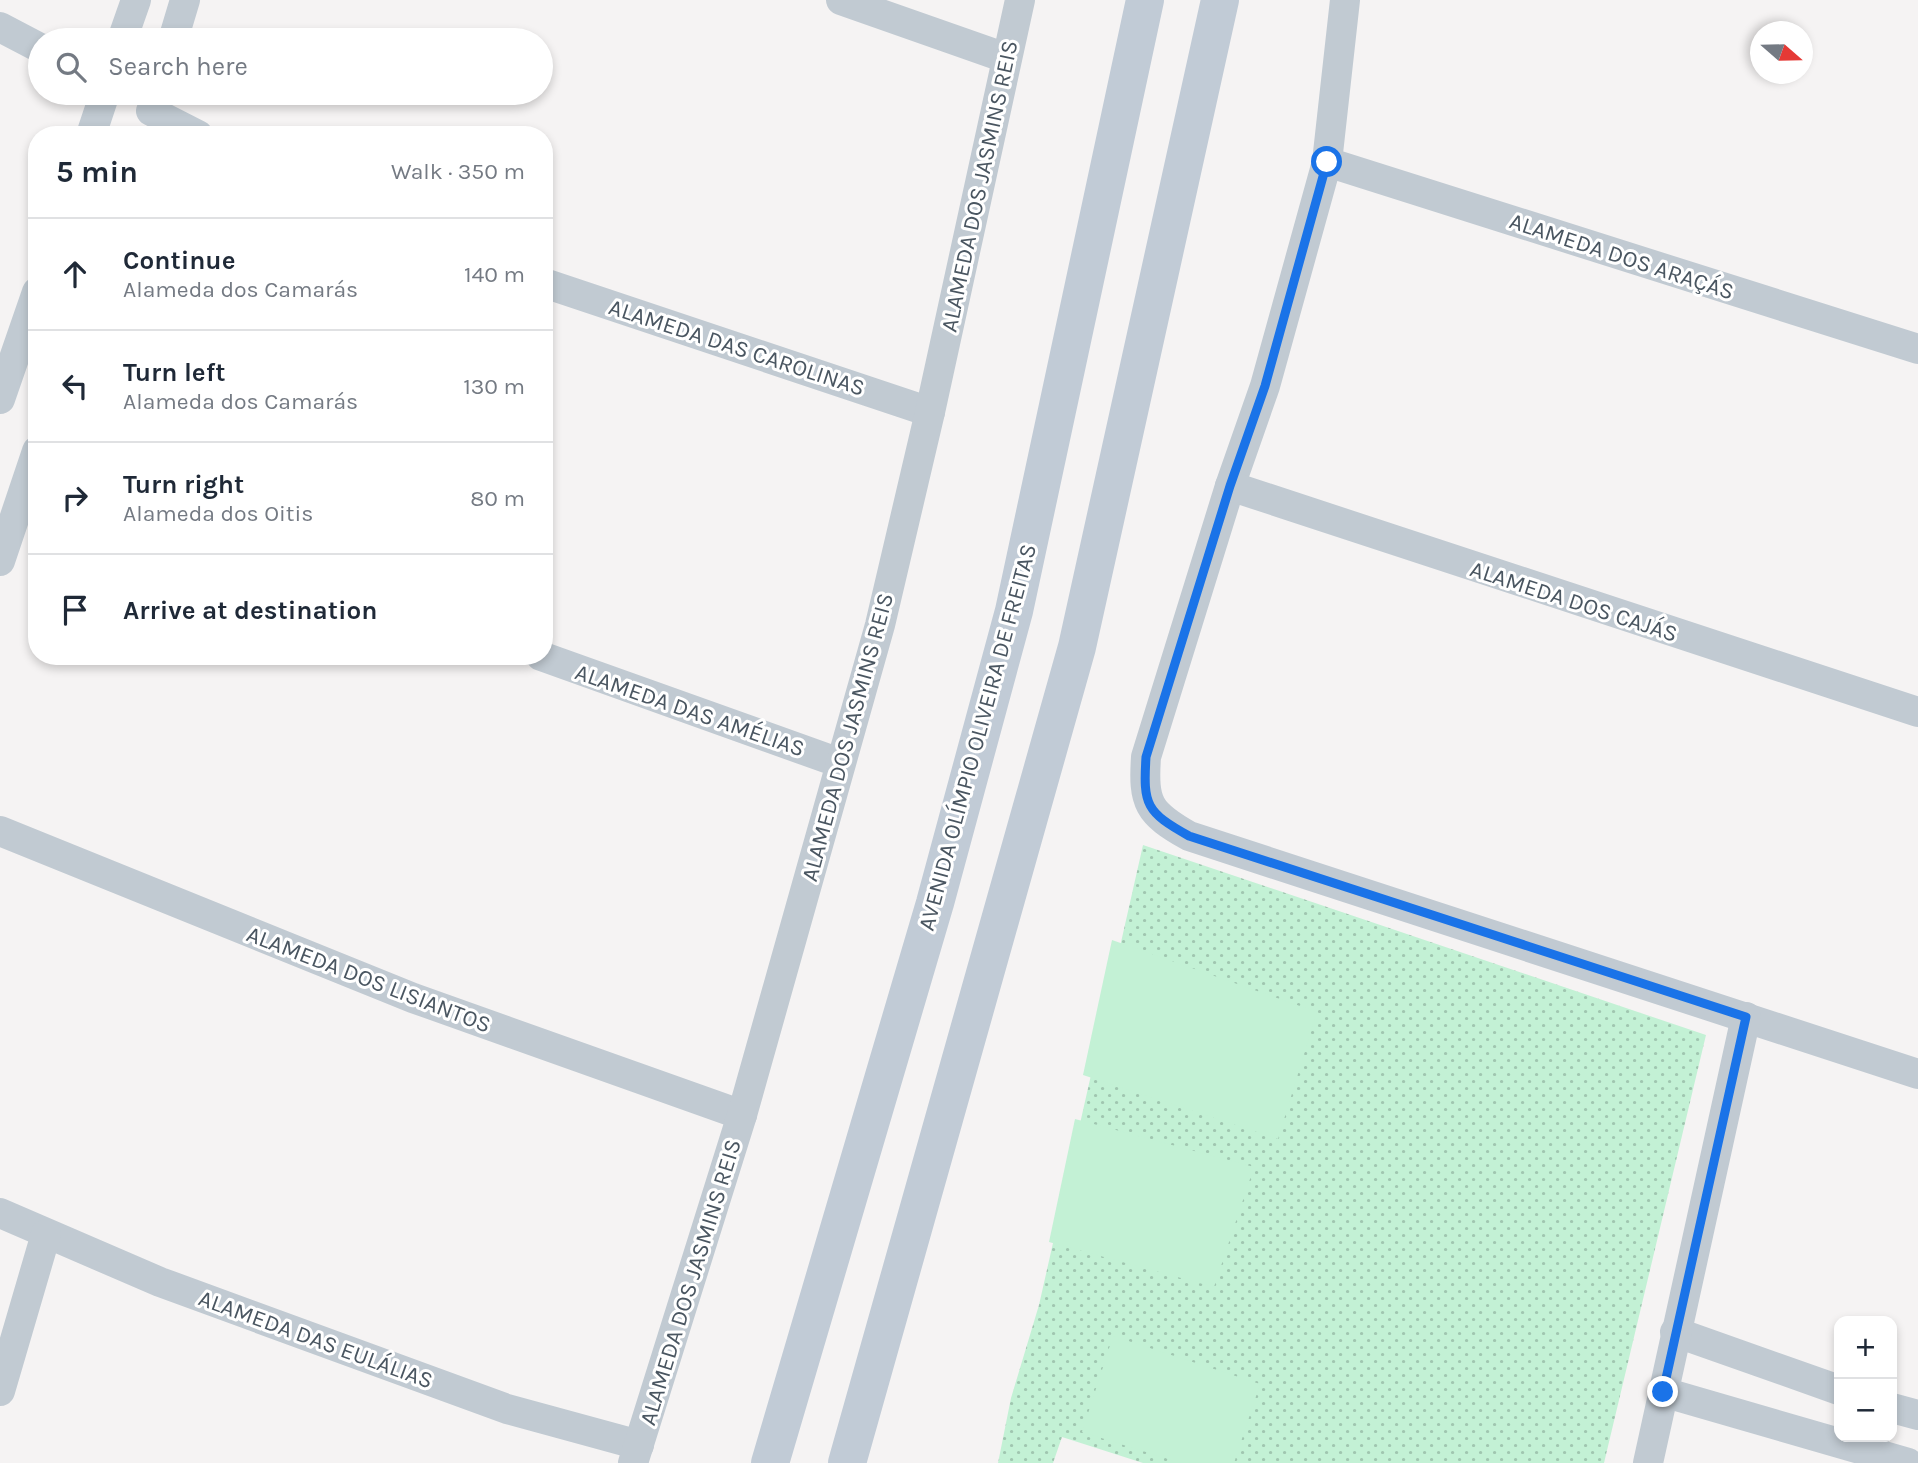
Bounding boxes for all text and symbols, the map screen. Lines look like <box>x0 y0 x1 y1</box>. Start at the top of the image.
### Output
north arrow <box>1750 21 1813 84</box>
search box <box>28 28 553 105</box>
street label: ALAMEDA DOS JASMINS REIS <box>935 38 1024 334</box>
icon: search <box>52 48 90 86</box>
text: Search here <box>108 51 248 82</box>
route start <box>1311 146 1342 177</box>
text: 5 min <box>56 154 138 190</box>
text: Walk · 350 m <box>391 158 525 185</box>
street label: ALAMEDA DOS ARAÇÁS <box>1506 207 1738 306</box>
text: Continue <box>123 245 235 276</box>
icon: ahead <box>56 255 94 293</box>
text: 140 m <box>464 261 525 288</box>
text: Alameda dos Camarás <box>123 276 358 303</box>
street label: ALAMEDA DAS CAROLINAS <box>605 293 868 402</box>
text: Turn left <box>123 357 225 388</box>
icon: left <box>56 367 94 405</box>
text: 130 m <box>463 373 525 400</box>
text: Alameda dos Camarás <box>123 388 358 415</box>
text: Turn right <box>123 469 244 500</box>
icon: right <box>56 479 94 517</box>
text: 80 m <box>470 485 525 512</box>
text: Alameda dos Oitis <box>123 500 313 527</box>
street label: AVENIDA OLÍMPIO OLIVEIRA DE FREITAS <box>913 541 1042 933</box>
street label: ALAMEDA DOS CAJÁS <box>1467 555 1681 648</box>
street label: ALAMEDA DOS JASMINS REIS <box>796 590 899 884</box>
icon: arrive <box>56 591 94 629</box>
text: Arrive at destination <box>123 595 377 626</box>
street label: ALAMEDA DAS AMÉLIAS <box>571 658 808 762</box>
street label: ALAMEDA DOS LISIANTOS <box>243 920 495 1039</box>
street label: ALAMEDA DOS JASMINS REIS <box>634 1136 747 1428</box>
street label: ALAMEDA DAS EULÁLIAS <box>195 1284 437 1394</box>
map controls <box>1834 1316 1897 1442</box>
button: + <box>1834 1316 1897 1379</box>
route end <box>1647 1376 1678 1407</box>
button: − <box>1834 1379 1897 1442</box>

